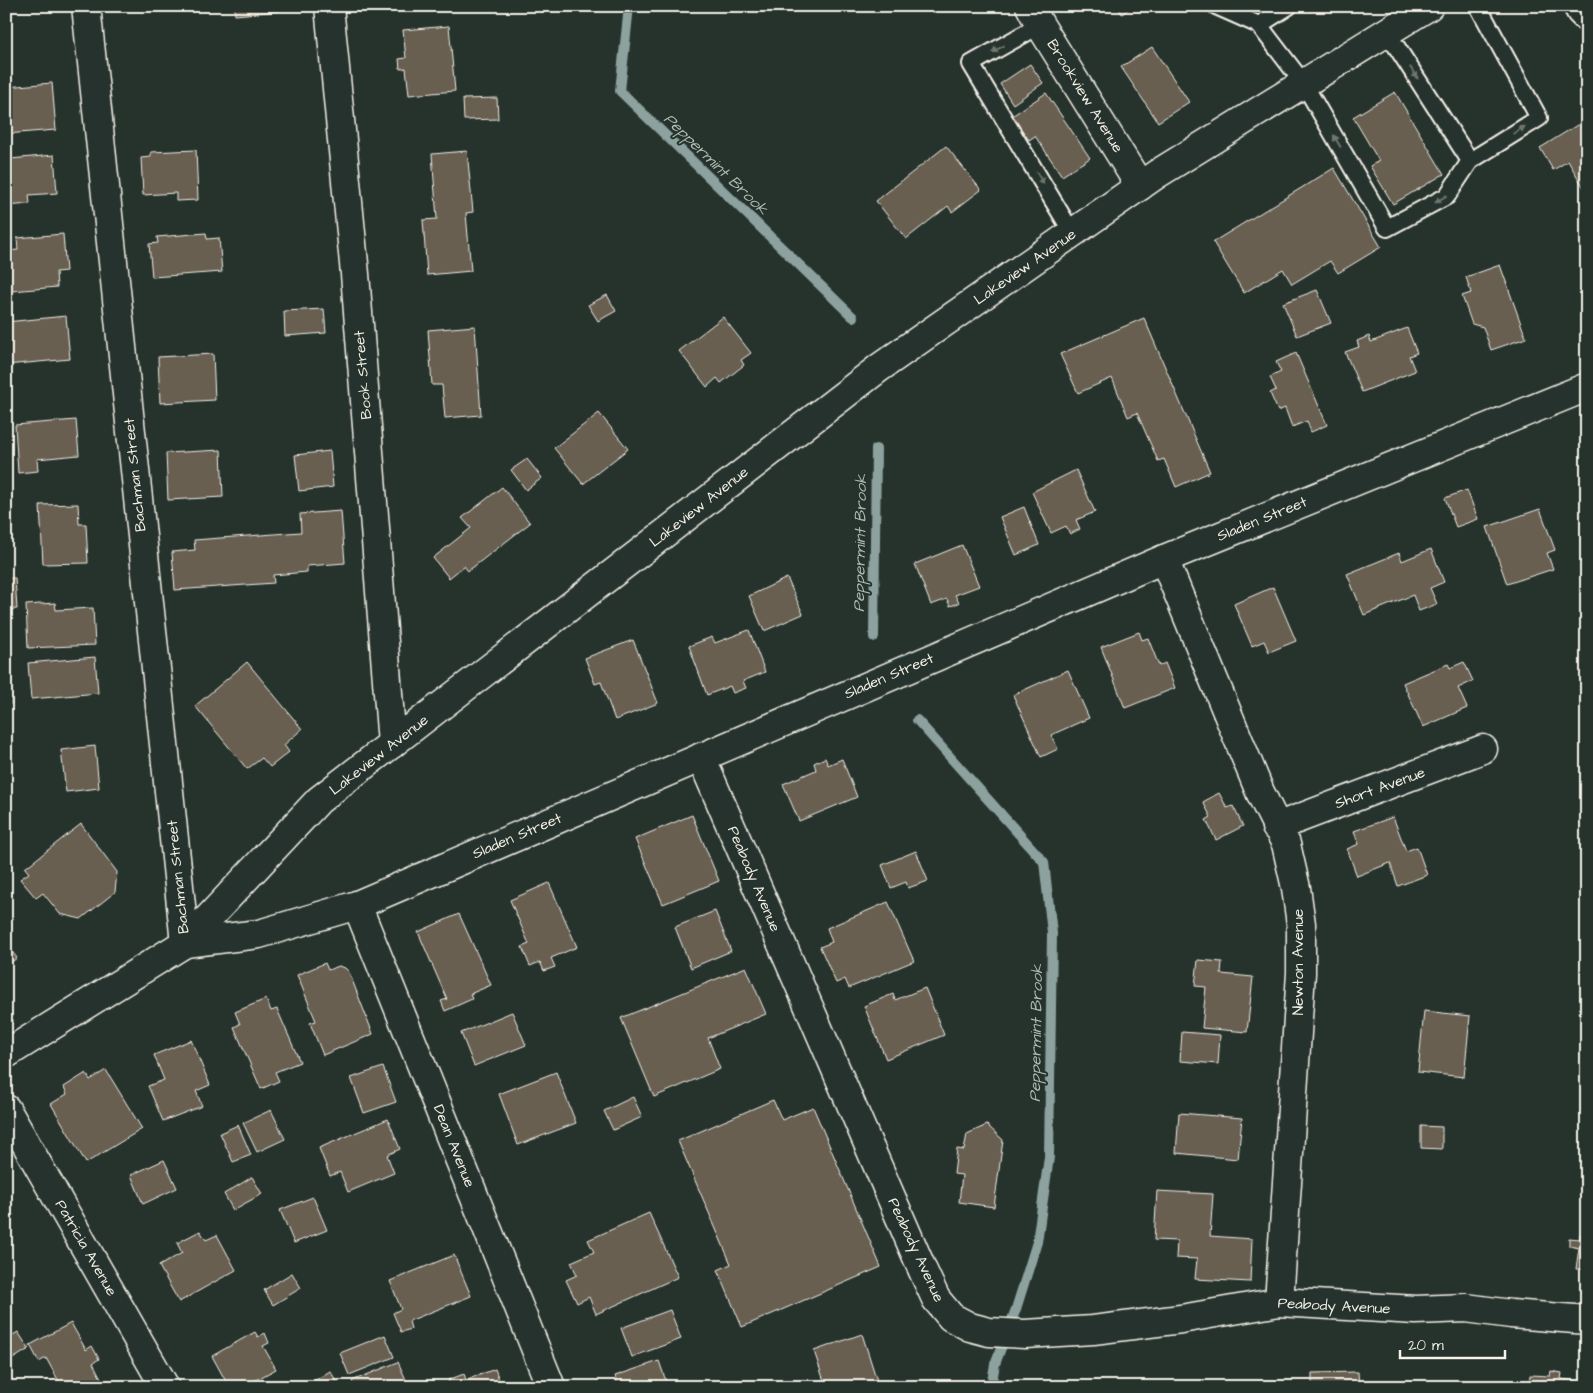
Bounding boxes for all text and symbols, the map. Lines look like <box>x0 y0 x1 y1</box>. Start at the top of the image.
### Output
street label: Brookview Avenue <box>1042 35 1128 157</box>
one-way arrow <box>991 45 1004 54</box>
one-way arrow <box>1409 66 1418 79</box>
water label: Peppermint Brook <box>659 108 774 221</box>
one-way arrow <box>1513 125 1526 135</box>
one-way arrow <box>1332 134 1341 147</box>
one-way arrow <box>1035 171 1044 184</box>
one-way arrow <box>1434 194 1448 203</box>
street label: Lakeview Avenue <box>970 224 1080 310</box>
street label: Book Street <box>349 330 377 420</box>
street label: Bachman Street <box>119 417 151 533</box>
street label: Lakeview Avenue <box>645 462 753 552</box>
water label: Peppermint Brook <box>848 473 872 612</box>
street label: Sladen Street <box>1214 491 1310 547</box>
street label: Sladen Street <box>841 648 937 704</box>
street label: Lakeview Avenue <box>325 710 433 800</box>
street label: Short Avenue <box>1332 762 1428 814</box>
street label: Sladen Street <box>469 808 565 864</box>
street label: Bachman Street <box>162 819 194 935</box>
street label: Peabody Avenue <box>721 823 786 935</box>
street label: Newton Avenue <box>1288 909 1309 1015</box>
water label: Peppermint Brook <box>1024 963 1048 1102</box>
street label: Dean Avenue <box>428 1101 480 1191</box>
street label: Peabody Avenue <box>882 1194 949 1306</box>
street label: Patricia Avenue <box>50 1196 122 1300</box>
street label: Peabody Avenue <box>1277 1293 1391 1320</box>
scale bar <box>1400 1328 1506 1360</box>
text: 20 m <box>1408 1335 1444 1356</box>

